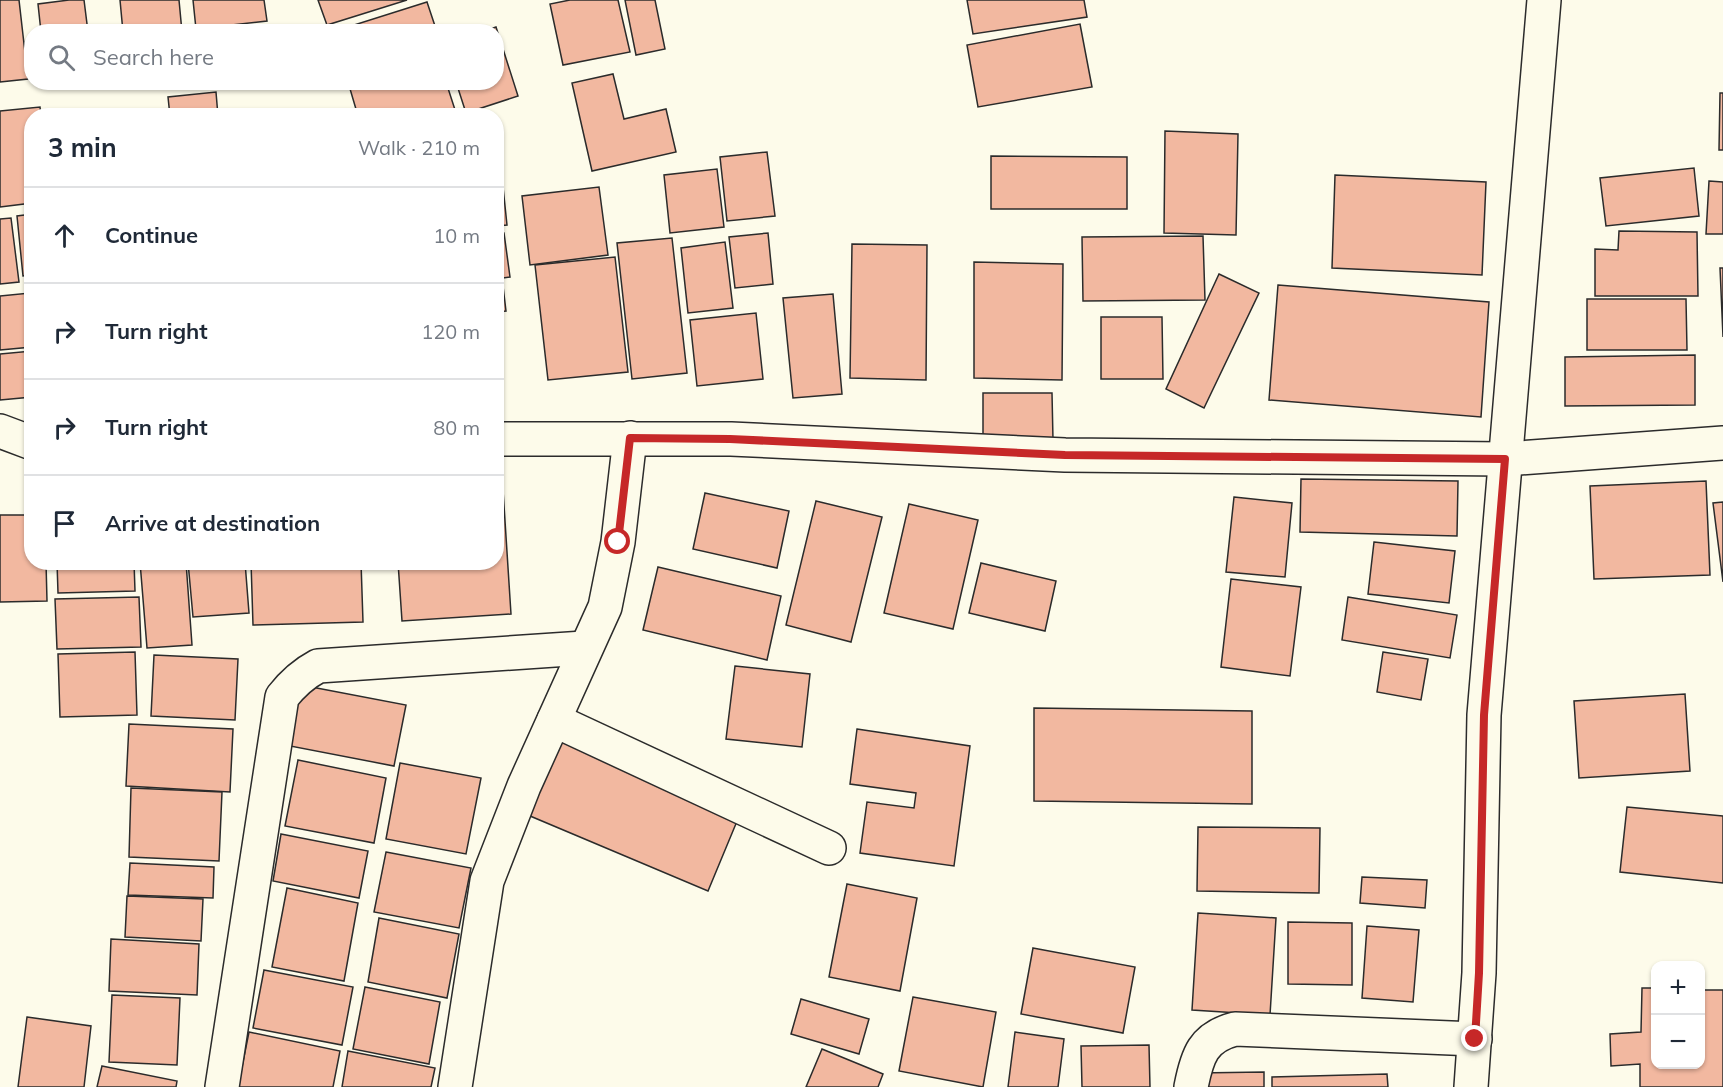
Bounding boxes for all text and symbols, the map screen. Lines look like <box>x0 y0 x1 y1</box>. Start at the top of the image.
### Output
search box <box>24 24 504 90</box>
icon: search <box>45 41 78 74</box>
text: Search here <box>93 43 214 71</box>
text: 3 min <box>48 131 117 164</box>
text: Walk · 210 m <box>358 135 480 160</box>
icon: ahead <box>48 219 81 252</box>
text: Continue <box>105 221 198 249</box>
text: 10 m <box>433 223 480 248</box>
icon: right <box>48 315 81 348</box>
text: Turn right <box>105 317 208 345</box>
text: 120 m <box>421 319 480 344</box>
icon: right <box>48 411 81 444</box>
text: Turn right <box>105 413 208 441</box>
text: 80 m <box>433 415 480 440</box>
icon: arrive <box>48 507 81 540</box>
text: Arrive at destination <box>105 509 320 537</box>
route start <box>604 528 630 554</box>
map controls <box>1651 961 1705 1069</box>
button: + <box>1651 961 1705 1015</box>
button: − <box>1651 1015 1705 1069</box>
route end <box>1461 1025 1487 1051</box>

